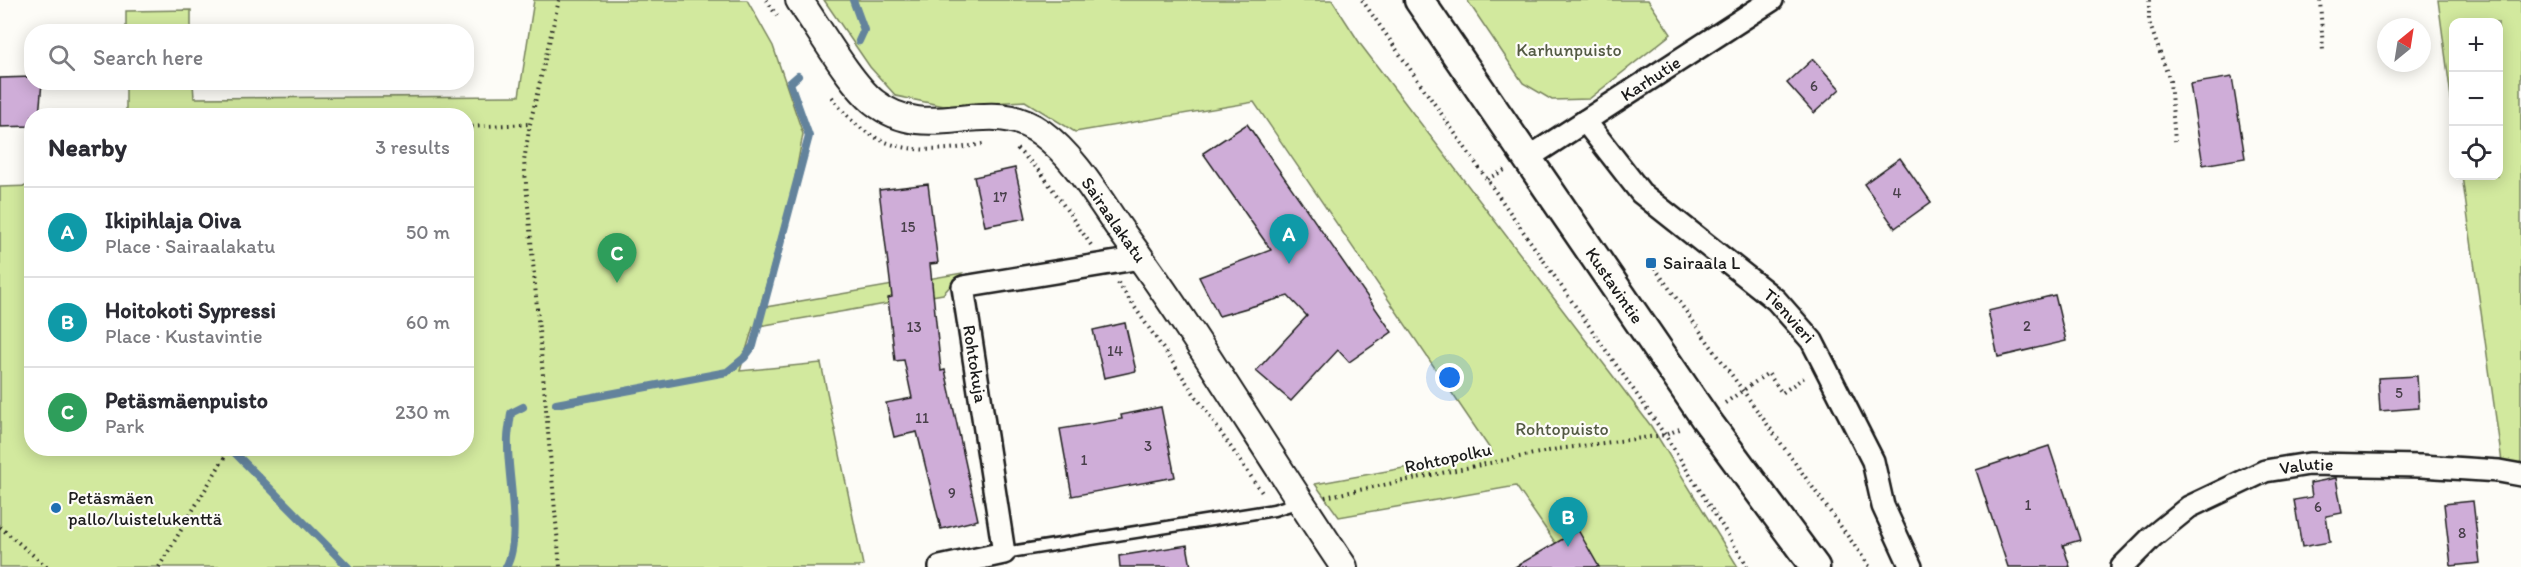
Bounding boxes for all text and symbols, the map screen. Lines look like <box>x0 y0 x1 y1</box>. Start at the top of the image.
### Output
north arrow <box>2377 18 2431 72</box>
map controls <box>2449 18 2503 180</box>
button: + <box>2449 18 2503 72</box>
search box <box>24 24 474 90</box>
park label: Karhunpuisto <box>1516 39 1622 61</box>
icon: search <box>45 41 78 74</box>
text: Search here <box>93 44 203 71</box>
street label: Karhutie <box>1616 51 1685 106</box>
button: − <box>2449 72 2503 126</box>
house number: 6 <box>1810 77 1818 95</box>
button: locate <box>2449 126 2503 180</box>
text: Nearby <box>48 131 127 163</box>
text: 3 results <box>375 135 450 159</box>
street label: Sairaalakatu <box>1076 172 1151 267</box>
house number: 4 <box>1892 184 1902 202</box>
house number: 17 <box>993 188 1008 206</box>
text: Ikipihlaja Oiva <box>105 207 241 234</box>
pin: A <box>1270 214 1308 264</box>
house number: 15 <box>901 218 916 236</box>
text: A <box>61 220 74 244</box>
text: 50 m <box>406 220 450 244</box>
text: Place · Sairaalakatu <box>105 234 275 258</box>
pin: C <box>598 234 636 283</box>
street label: Kustavintie <box>1581 243 1648 328</box>
place label: Sairaala L <box>1663 252 1740 274</box>
marker: Sairaala L <box>1644 256 1658 270</box>
street label: Tienvieri <box>1759 283 1820 348</box>
text: Hoitokoti Sypressi <box>105 297 276 324</box>
text: B <box>61 310 74 334</box>
text: 60 m <box>406 310 450 334</box>
house number: 2 <box>2023 317 2031 335</box>
house number: 13 <box>906 318 922 336</box>
street label: Rohtokuja <box>958 323 992 405</box>
text: Place · Kustavintie <box>105 324 262 348</box>
house number: 14 <box>1107 342 1123 360</box>
your location <box>1435 363 1464 392</box>
house number: 5 <box>2395 384 2403 402</box>
text: Petäsmäenpuisto <box>105 387 268 414</box>
text: C <box>61 400 74 424</box>
text: 230 m <box>395 400 450 424</box>
house number: 11 <box>915 409 929 427</box>
text: Park <box>105 414 144 438</box>
park label: Rohtopuisto <box>1515 418 1609 440</box>
house number: 3 <box>1144 437 1152 455</box>
street label: Rohtopolku <box>1402 438 1494 478</box>
house number: 1 <box>1081 451 1088 469</box>
street label: Valutie <box>2278 452 2334 480</box>
house number: 9 <box>948 484 956 502</box>
place label: Petäsmäen pallo/luistelukenttä <box>68 487 223 530</box>
house number: 1 <box>2025 496 2032 514</box>
pin: B <box>1548 498 1588 547</box>
house number: 6 <box>2314 498 2322 516</box>
marker: Petäsmäen pallo/luistelukenttä <box>49 501 63 515</box>
house number: 8 <box>2458 524 2466 542</box>

